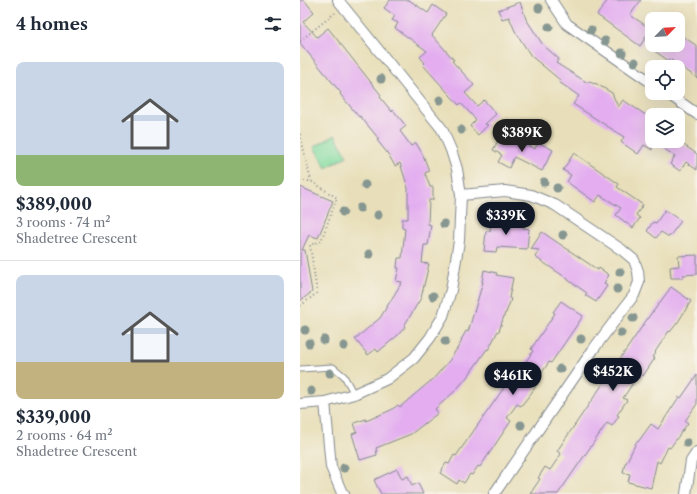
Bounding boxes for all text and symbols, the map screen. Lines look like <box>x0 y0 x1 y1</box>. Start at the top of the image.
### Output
north arrow <box>645 12 685 52</box>
map controls <box>645 12 685 148</box>
icon: filters <box>262 13 284 35</box>
text: 4 homes <box>16 14 88 34</box>
button: locate <box>645 60 685 100</box>
icon: home <box>114 88 186 160</box>
button: layers <box>645 108 685 148</box>
pin: $389K <box>494 119 550 153</box>
text: $389K <box>502 124 542 140</box>
text: $389,000 <box>16 194 92 214</box>
pin: $339K <box>478 202 534 236</box>
text: $339K <box>486 207 526 223</box>
text: 3 rooms · 74 m² <box>16 214 111 230</box>
text: Shadetree Crescent <box>16 230 137 246</box>
icon: home <box>114 301 186 373</box>
pin: $452K <box>585 358 641 392</box>
pin: $461K <box>485 362 541 396</box>
text: $452K <box>593 363 633 379</box>
text: $461K <box>494 367 532 383</box>
text: $339,000 <box>16 407 91 427</box>
text: 2 rooms · 64 m² <box>16 427 113 443</box>
text: Shadetree Crescent <box>16 443 137 459</box>

